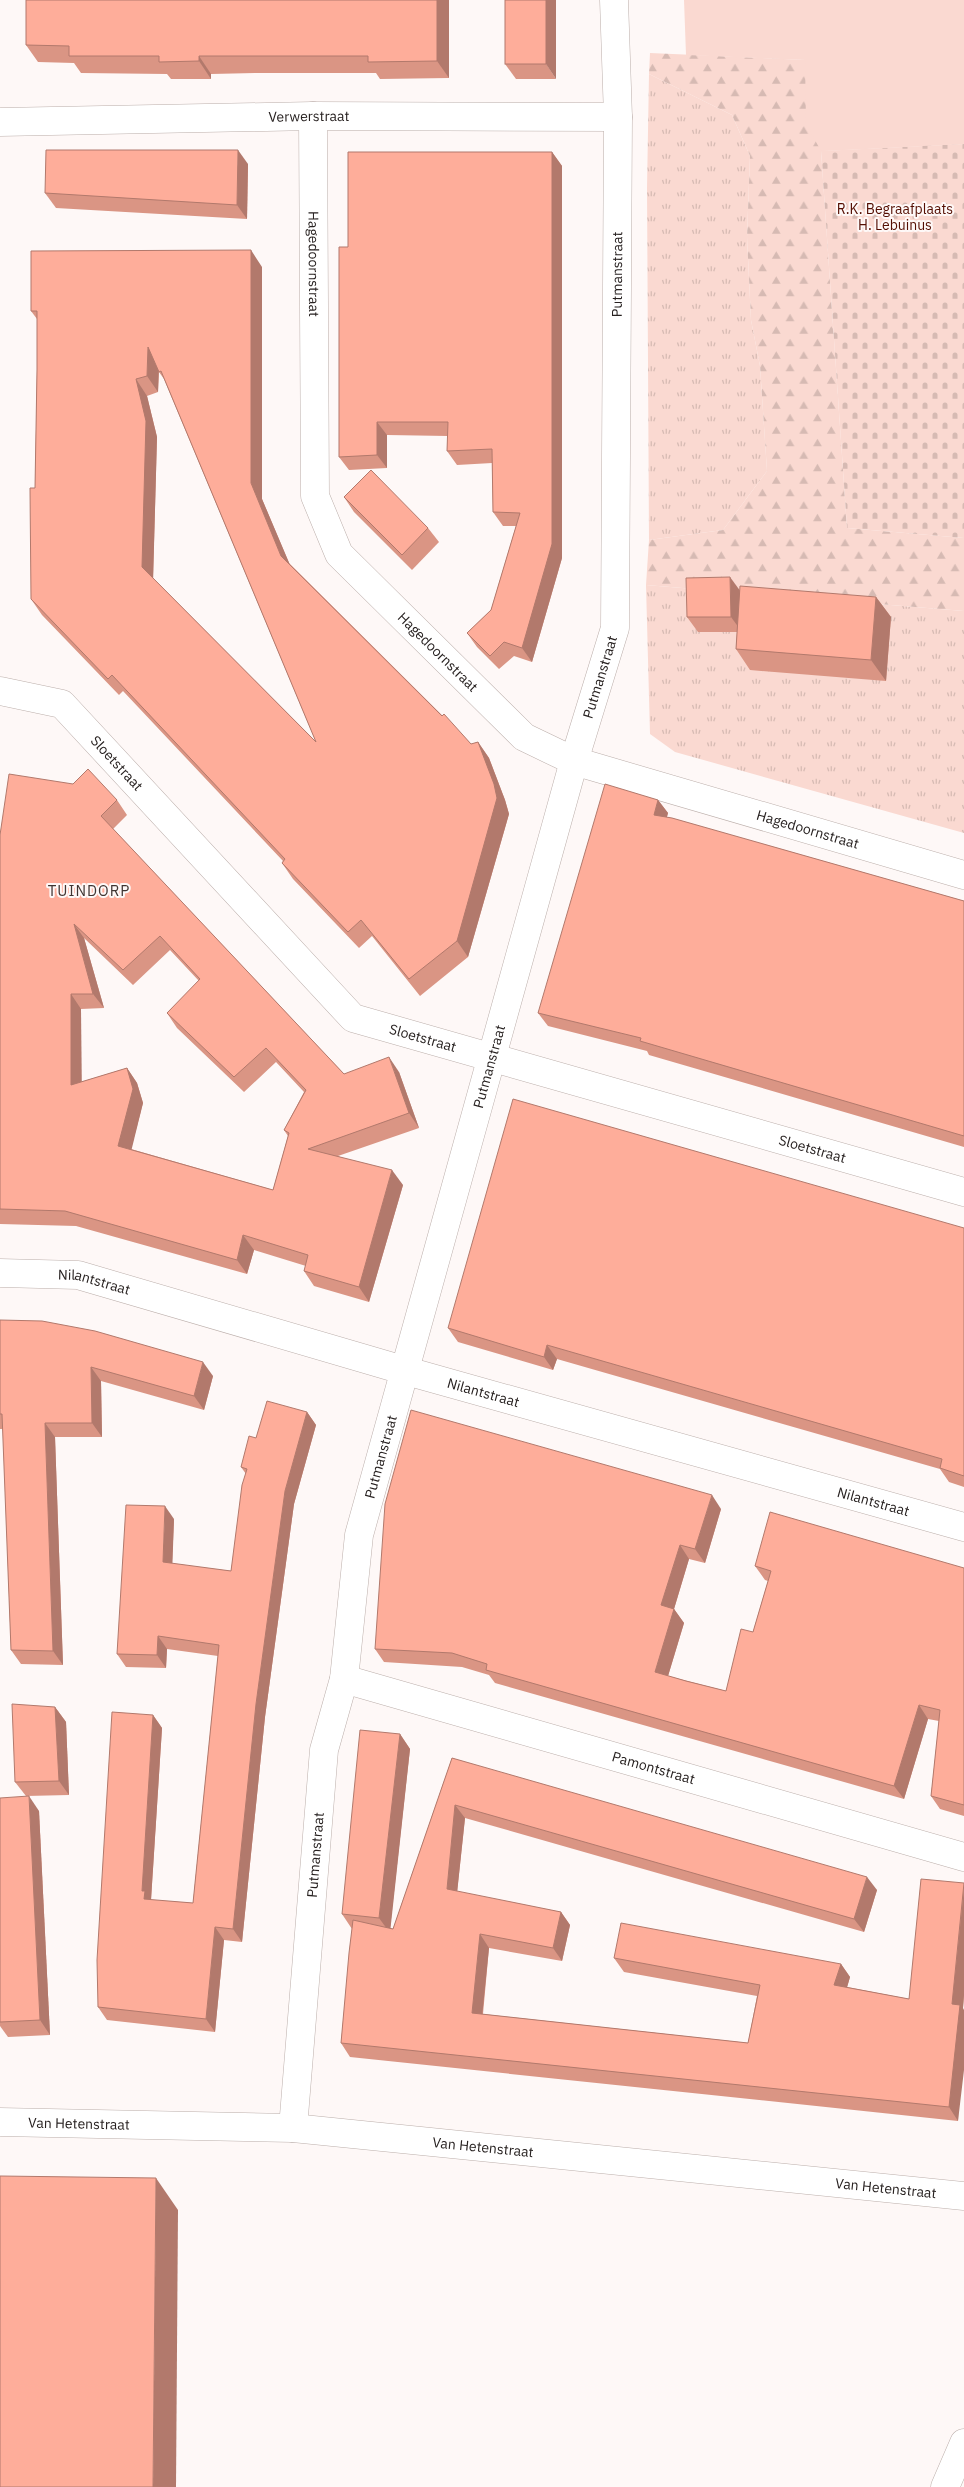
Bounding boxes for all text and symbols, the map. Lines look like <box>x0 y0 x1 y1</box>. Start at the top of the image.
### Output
street label: Verwerstraat <box>268 107 350 126</box>
park label: R.K. Begraafplaats H. Lebuinus <box>837 200 953 234</box>
street label: Hagedoornstraat <box>305 211 323 317</box>
street label: Putmanstraat <box>608 231 626 317</box>
street label: Hagedoornstraat <box>394 608 482 696</box>
street label: Putmanstraat <box>579 633 621 721</box>
street label: Sloetstraat <box>87 732 147 795</box>
street label: Hagedoornstraat <box>754 806 861 853</box>
district label: TUINDORP <box>48 881 130 900</box>
street label: Sloetstraat <box>387 1020 459 1056</box>
street label: Putmanstraat <box>469 1023 509 1110</box>
street label: Sloetstraat <box>777 1131 848 1167</box>
street label: Nilantstraat <box>58 1265 133 1299</box>
street label: Nilantstraat <box>445 1374 522 1411</box>
street label: Putmanstraat <box>361 1413 401 1500</box>
street label: Nilantstraat <box>835 1483 912 1520</box>
street label: Pamontstraat <box>610 1747 697 1788</box>
street label: Putmanstraat <box>303 1811 328 1898</box>
street label: Van Hetenstraat <box>28 2114 130 2134</box>
street label: Van Hetenstraat <box>432 2133 534 2161</box>
street label: Van Hetenstraat <box>834 2174 937 2202</box>

